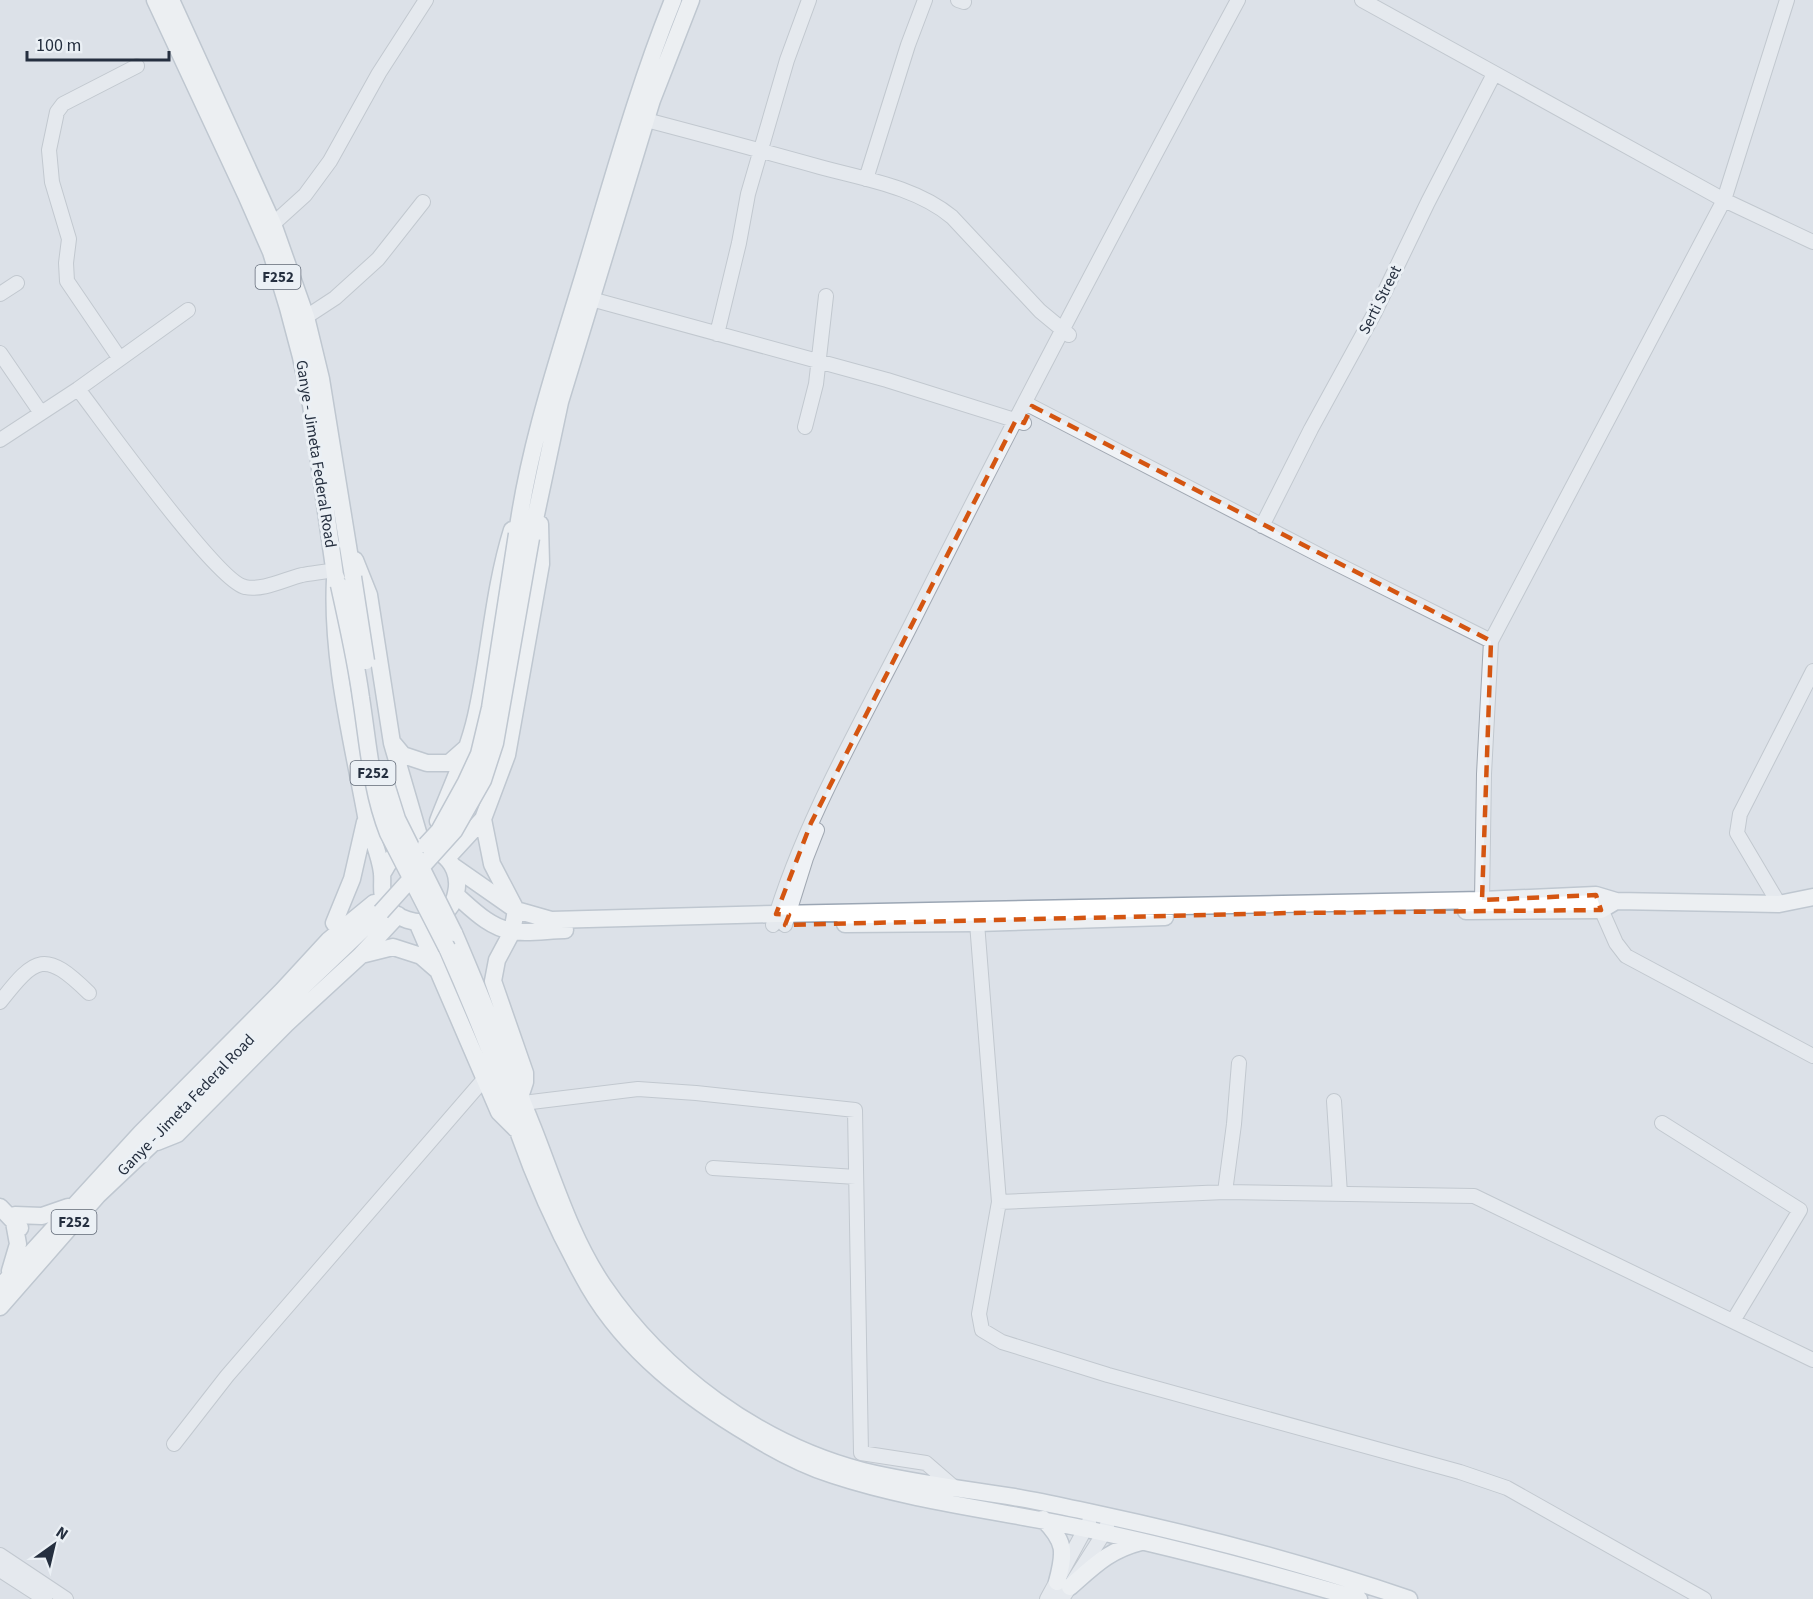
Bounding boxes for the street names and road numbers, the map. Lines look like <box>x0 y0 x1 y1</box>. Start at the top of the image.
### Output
street label: Serti Street <box>1353 261 1407 338</box>
road number: F252 <box>256 265 300 289</box>
street label: Ganye - Jimeta Federal Road <box>290 359 342 549</box>
road number: F252 <box>350 761 395 785</box>
street label: Ganye - Jimeta Federal Road <box>112 1029 260 1181</box>
road number: F252 <box>52 1210 97 1234</box>

